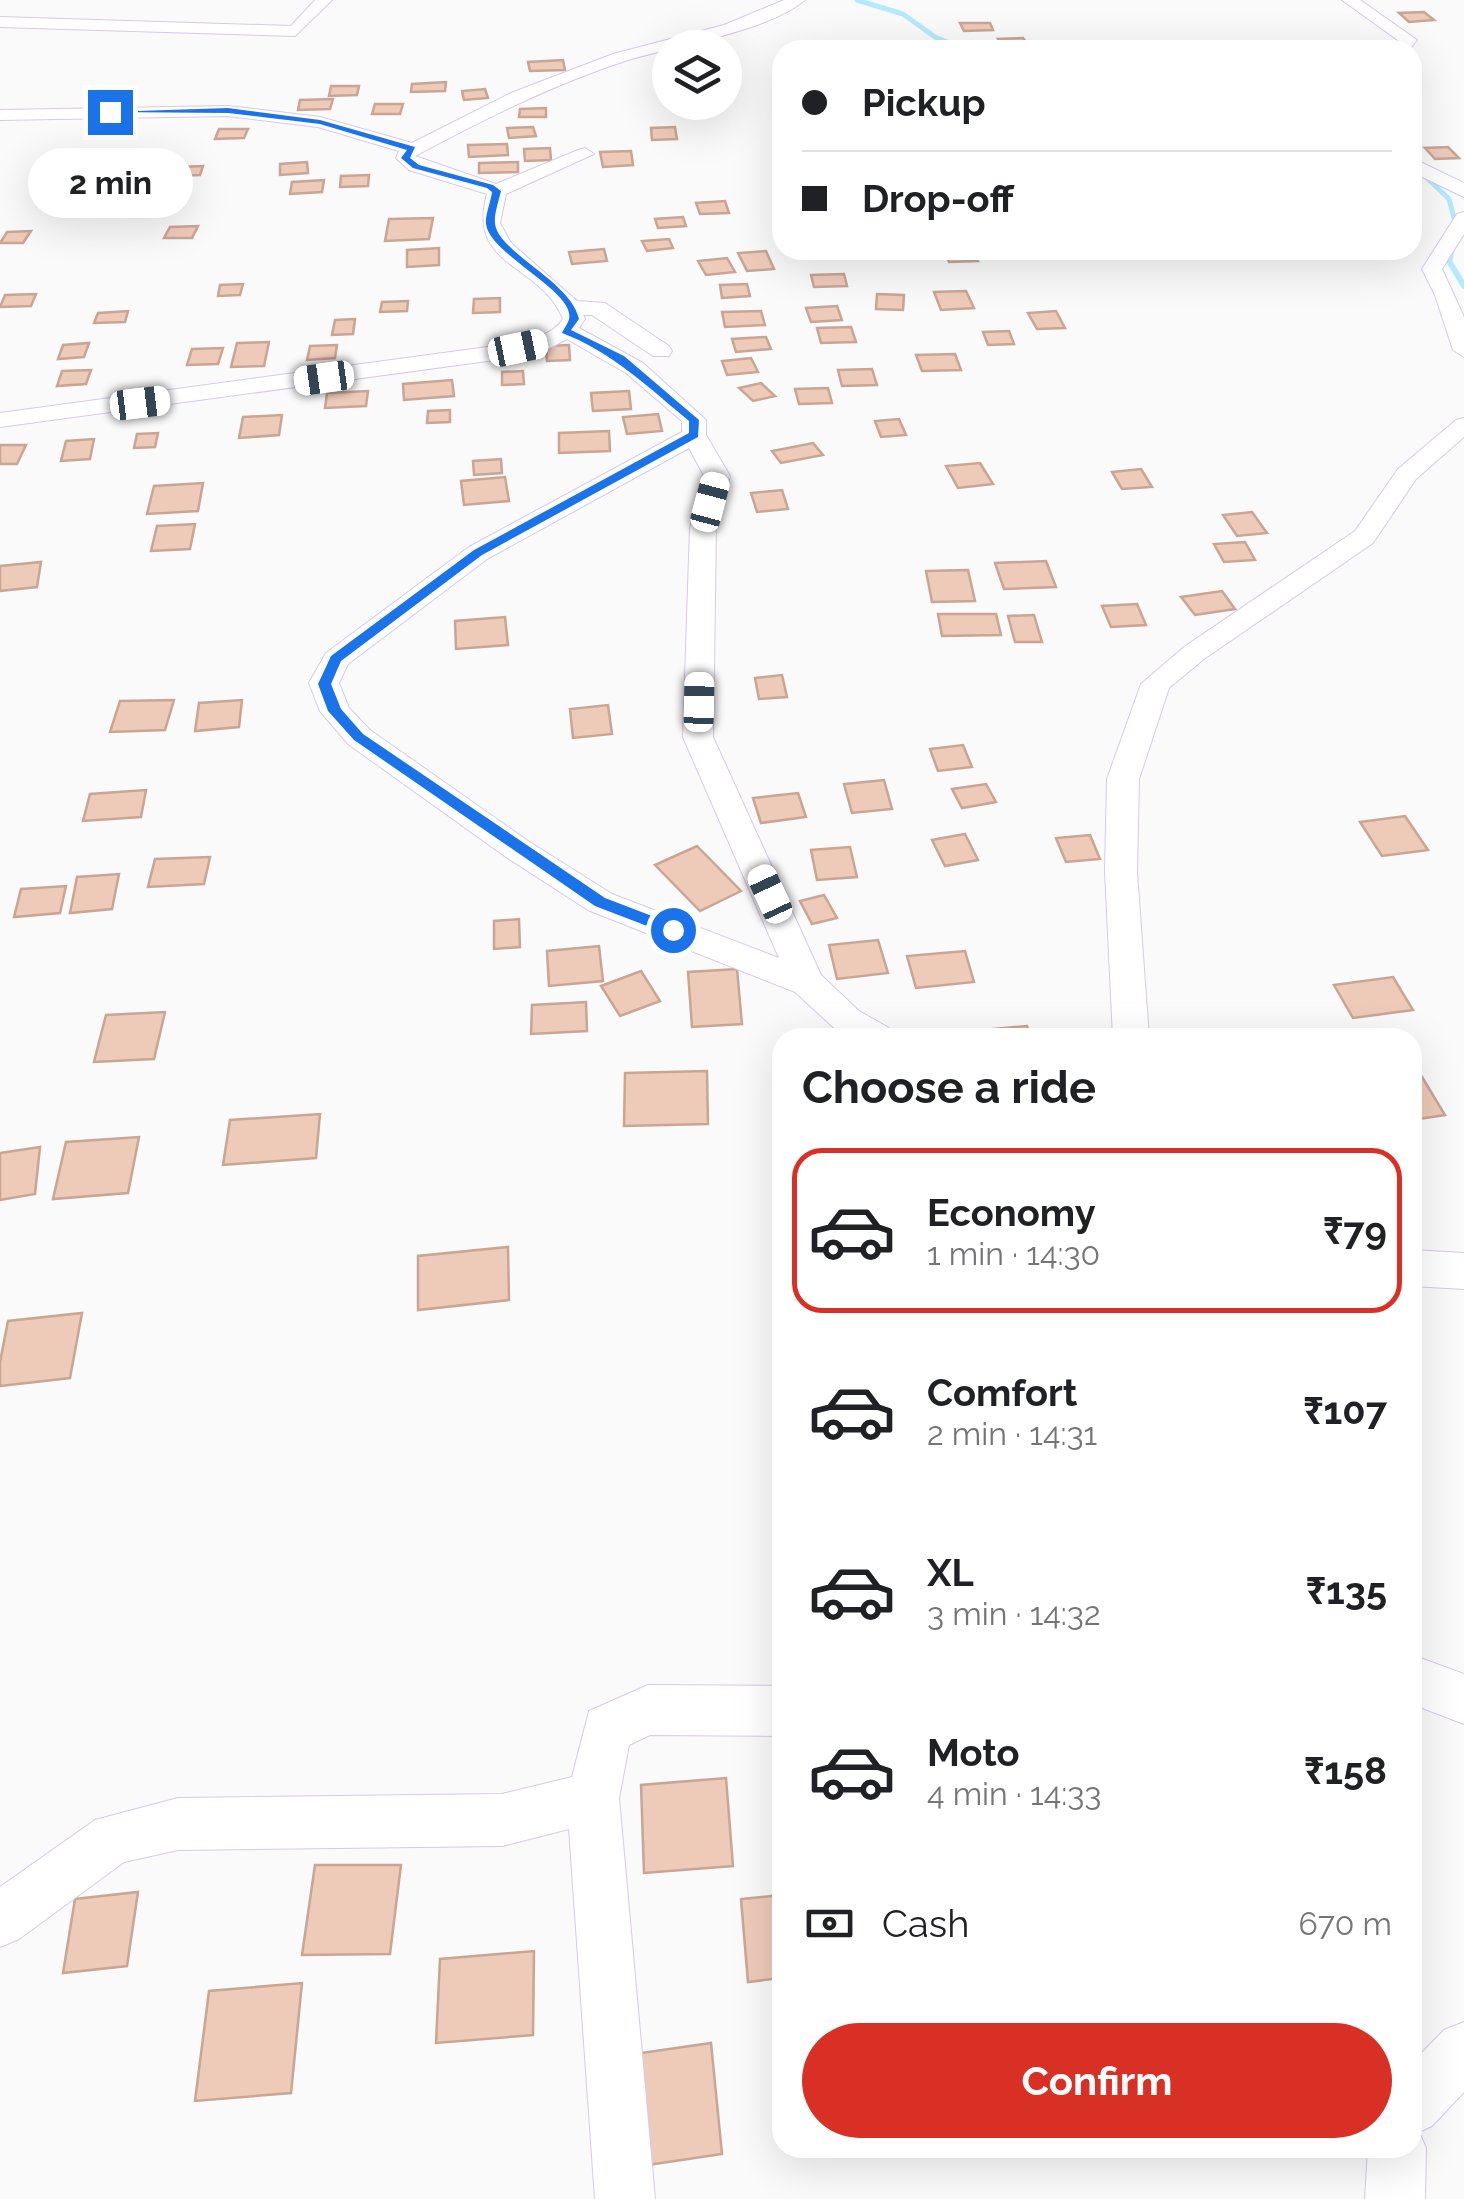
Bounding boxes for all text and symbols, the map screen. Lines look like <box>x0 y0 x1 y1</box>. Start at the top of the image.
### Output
map controls <box>652 30 742 120</box>
button: layers <box>652 30 742 120</box>
text: Pickup <box>862 80 986 125</box>
route end <box>88 90 133 135</box>
callout: 2 min <box>28 147 192 217</box>
text: 2 min <box>69 164 152 201</box>
text: Drop-off <box>862 176 1014 221</box>
car <box>486 327 550 369</box>
car <box>292 359 356 397</box>
car <box>108 384 172 422</box>
car <box>688 469 732 535</box>
car <box>683 672 715 732</box>
car <box>744 860 796 928</box>
route start <box>651 908 696 953</box>
text: Choose a ride <box>802 1061 1096 1114</box>
icon: car <box>807 1186 897 1276</box>
text: Economy <box>927 1190 1096 1235</box>
text: ₹79 <box>1323 1208 1387 1253</box>
text: 1 min · 14:30 <box>927 1235 1100 1272</box>
icon: car <box>807 1366 897 1456</box>
text: Comfort <box>927 1370 1077 1415</box>
text: ₹107 <box>1303 1388 1387 1433</box>
text: 2 min · 14:31 <box>927 1415 1097 1452</box>
icon: car <box>807 1546 897 1636</box>
text: XL <box>927 1550 974 1595</box>
text: ₹135 <box>1306 1568 1387 1613</box>
text: 3 min · 14:32 <box>927 1595 1101 1632</box>
icon: car <box>807 1726 897 1816</box>
text: Moto <box>927 1730 1020 1775</box>
text: ₹158 <box>1304 1748 1387 1793</box>
text: 4 min · 14:33 <box>927 1775 1101 1812</box>
icon: cash <box>802 1896 857 1951</box>
text: Cash <box>882 1901 969 1946</box>
text: 670 m <box>1299 1905 1392 1942</box>
button: Confirm <box>802 2023 1392 2138</box>

